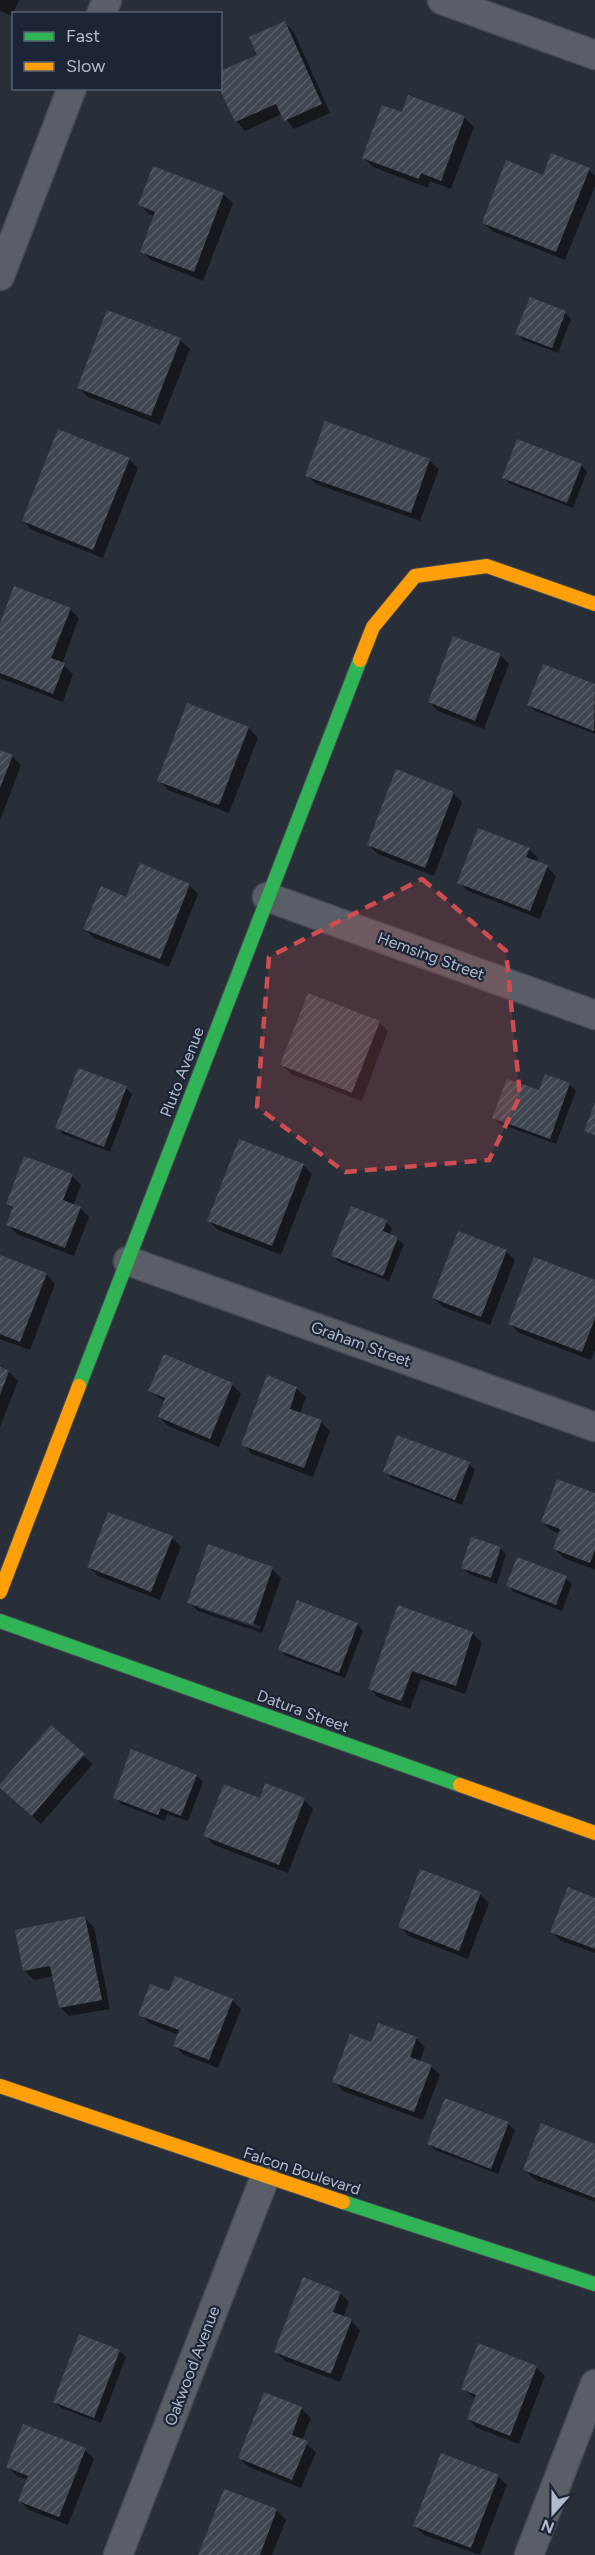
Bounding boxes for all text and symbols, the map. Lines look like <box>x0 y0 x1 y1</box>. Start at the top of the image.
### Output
legend <box>12 12 222 90</box>
text: Fast <box>66 25 100 47</box>
text: Slow <box>66 55 105 77</box>
street label: Hemsing Street <box>375 928 487 984</box>
street label: Pluto Avenue <box>156 1024 208 1120</box>
street label: Graham Street <box>308 1317 414 1371</box>
street label: Datura Street <box>254 1686 352 1736</box>
street label: Falcon Boulevard <box>241 2143 363 2199</box>
street label: Oakwood Avenue <box>160 2303 224 2429</box>
north arrow <box>523 2483 583 2543</box>
text: N <box>539 2515 557 2538</box>

